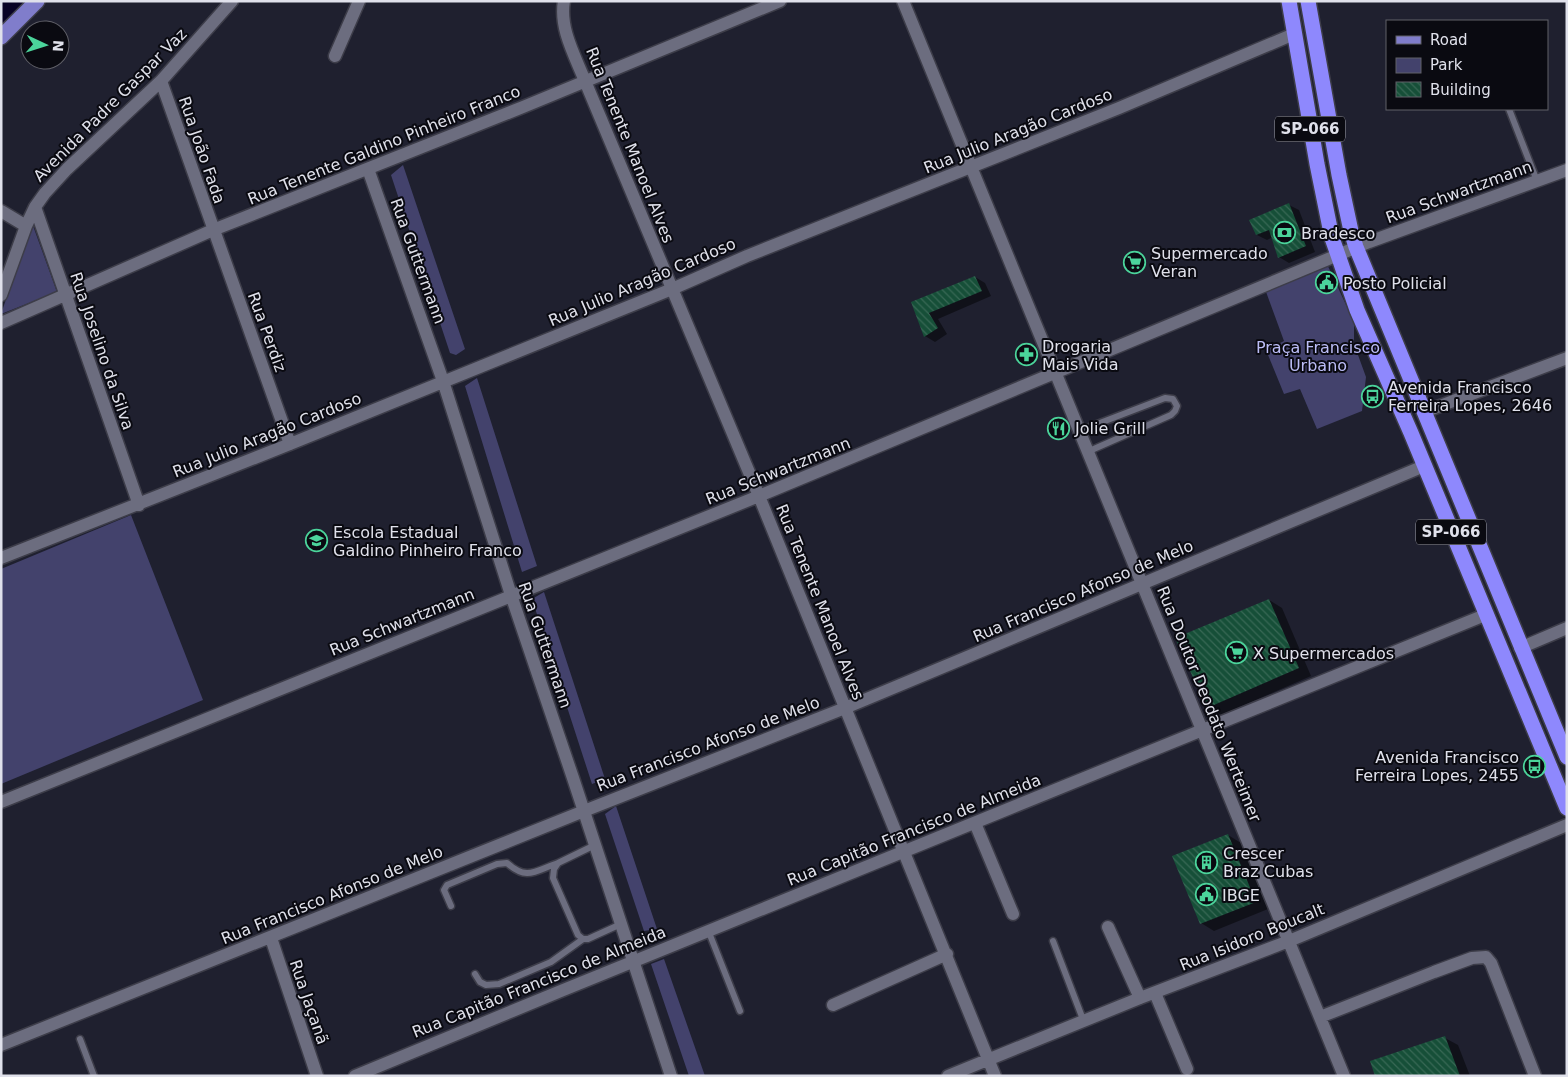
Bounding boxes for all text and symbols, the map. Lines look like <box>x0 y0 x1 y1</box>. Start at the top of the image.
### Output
north arrow <box>20 20 70 70</box>
legend <box>1386 20 1548 110</box>
street label: Avenida Padre Gaspar Vaz <box>29 24 191 186</box>
text: Road <box>1430 31 1468 49</box>
text: N <box>50 40 66 52</box>
street label: Rua Tenente Manoel Alves <box>582 44 678 246</box>
text: Park <box>1430 56 1463 74</box>
street label: Rua Tenente Galdino Pinheiro Franco <box>245 81 523 209</box>
text: Building <box>1430 81 1491 99</box>
street label: Rua Julio Aragão Cardoso <box>921 84 1115 178</box>
street label: Rua João Fada <box>175 94 229 206</box>
road number: SP-066 <box>1275 116 1345 142</box>
street label: Rua Schwartzmann <box>1383 157 1535 227</box>
street label: Rua Guttermann <box>386 196 450 326</box>
bank icon: Bradesco <box>1273 221 1297 245</box>
place label: Bradesco <box>1301 224 1375 243</box>
street label: Rua Julio Aragão Cardoso <box>546 234 738 330</box>
place label: Supermercado Veran <box>1151 244 1268 281</box>
supermarket icon: Supermercado Veran <box>1123 250 1147 274</box>
street label: Rua Joselino da Silva <box>66 270 138 432</box>
public building icon: Posto Policial <box>1315 271 1339 295</box>
place label: Posto Policial <box>1343 274 1447 293</box>
street label: Rua Perdiz <box>244 289 290 375</box>
place label: Drogaria Mais Vida <box>1042 337 1118 374</box>
park label: Praça Francisco Urbano <box>1256 338 1380 375</box>
pharmacy icon: Drogaria Mais Vida <box>1014 343 1038 367</box>
place label: Avenida Francisco Ferreira Lopes, 2646 <box>1388 378 1552 415</box>
bus stop icon: Avenida Francisco Ferreira Lopes, 2646 <box>1360 384 1384 408</box>
street label: Rua Julio Aragão Cardoso <box>170 388 364 482</box>
restaurant icon: Jolie Grill <box>1047 416 1071 440</box>
place label: Jolie Grill <box>1074 419 1146 438</box>
street label: Rua Schwartzmann <box>703 433 853 509</box>
street label: Rua Tenente Manoel Alves <box>772 501 868 703</box>
road number: SP-066 <box>1416 520 1486 544</box>
place label: Escola Estadual Galdino Pinheiro Franco <box>333 523 522 560</box>
school or university icon: Escola Estadual Galdino Pinheiro Franco <box>305 529 329 553</box>
street label: Rua Francisco Afonso de Melo <box>970 536 1196 646</box>
street label: Rua Guttermann <box>514 579 576 711</box>
street label: Rua Doutor Deodato Werteimer <box>1153 583 1265 825</box>
street label: Rua Schwartzmann <box>327 584 477 660</box>
supermarket icon: X Supermercados <box>1225 641 1249 665</box>
place label: X Supermercados <box>1253 644 1394 663</box>
street label: Rua Francisco Afonso de Melo <box>594 693 822 795</box>
place label: Avenida Francisco Ferreira Lopes, 2455 <box>1355 748 1519 785</box>
bus stop icon: Avenida Francisco Ferreira Lopes, 2455 <box>1523 754 1547 778</box>
street label: Rua Capitão Francisco de Almeida <box>784 770 1044 890</box>
street label: Rua Francisco Afonso de Melo <box>218 842 446 948</box>
place label: Crescer Braz Cubas <box>1223 844 1313 881</box>
building icon: Crescer Braz Cubas <box>1195 850 1219 874</box>
public building icon: IBGE <box>1194 883 1218 907</box>
place label: IBGE <box>1222 886 1260 905</box>
street label: Rua Isidoro Boucalt <box>1177 899 1327 975</box>
street label: Rua Capitão Francisco de Almeida <box>409 922 669 1042</box>
street label: Rua Jaçanã <box>286 957 332 1047</box>

